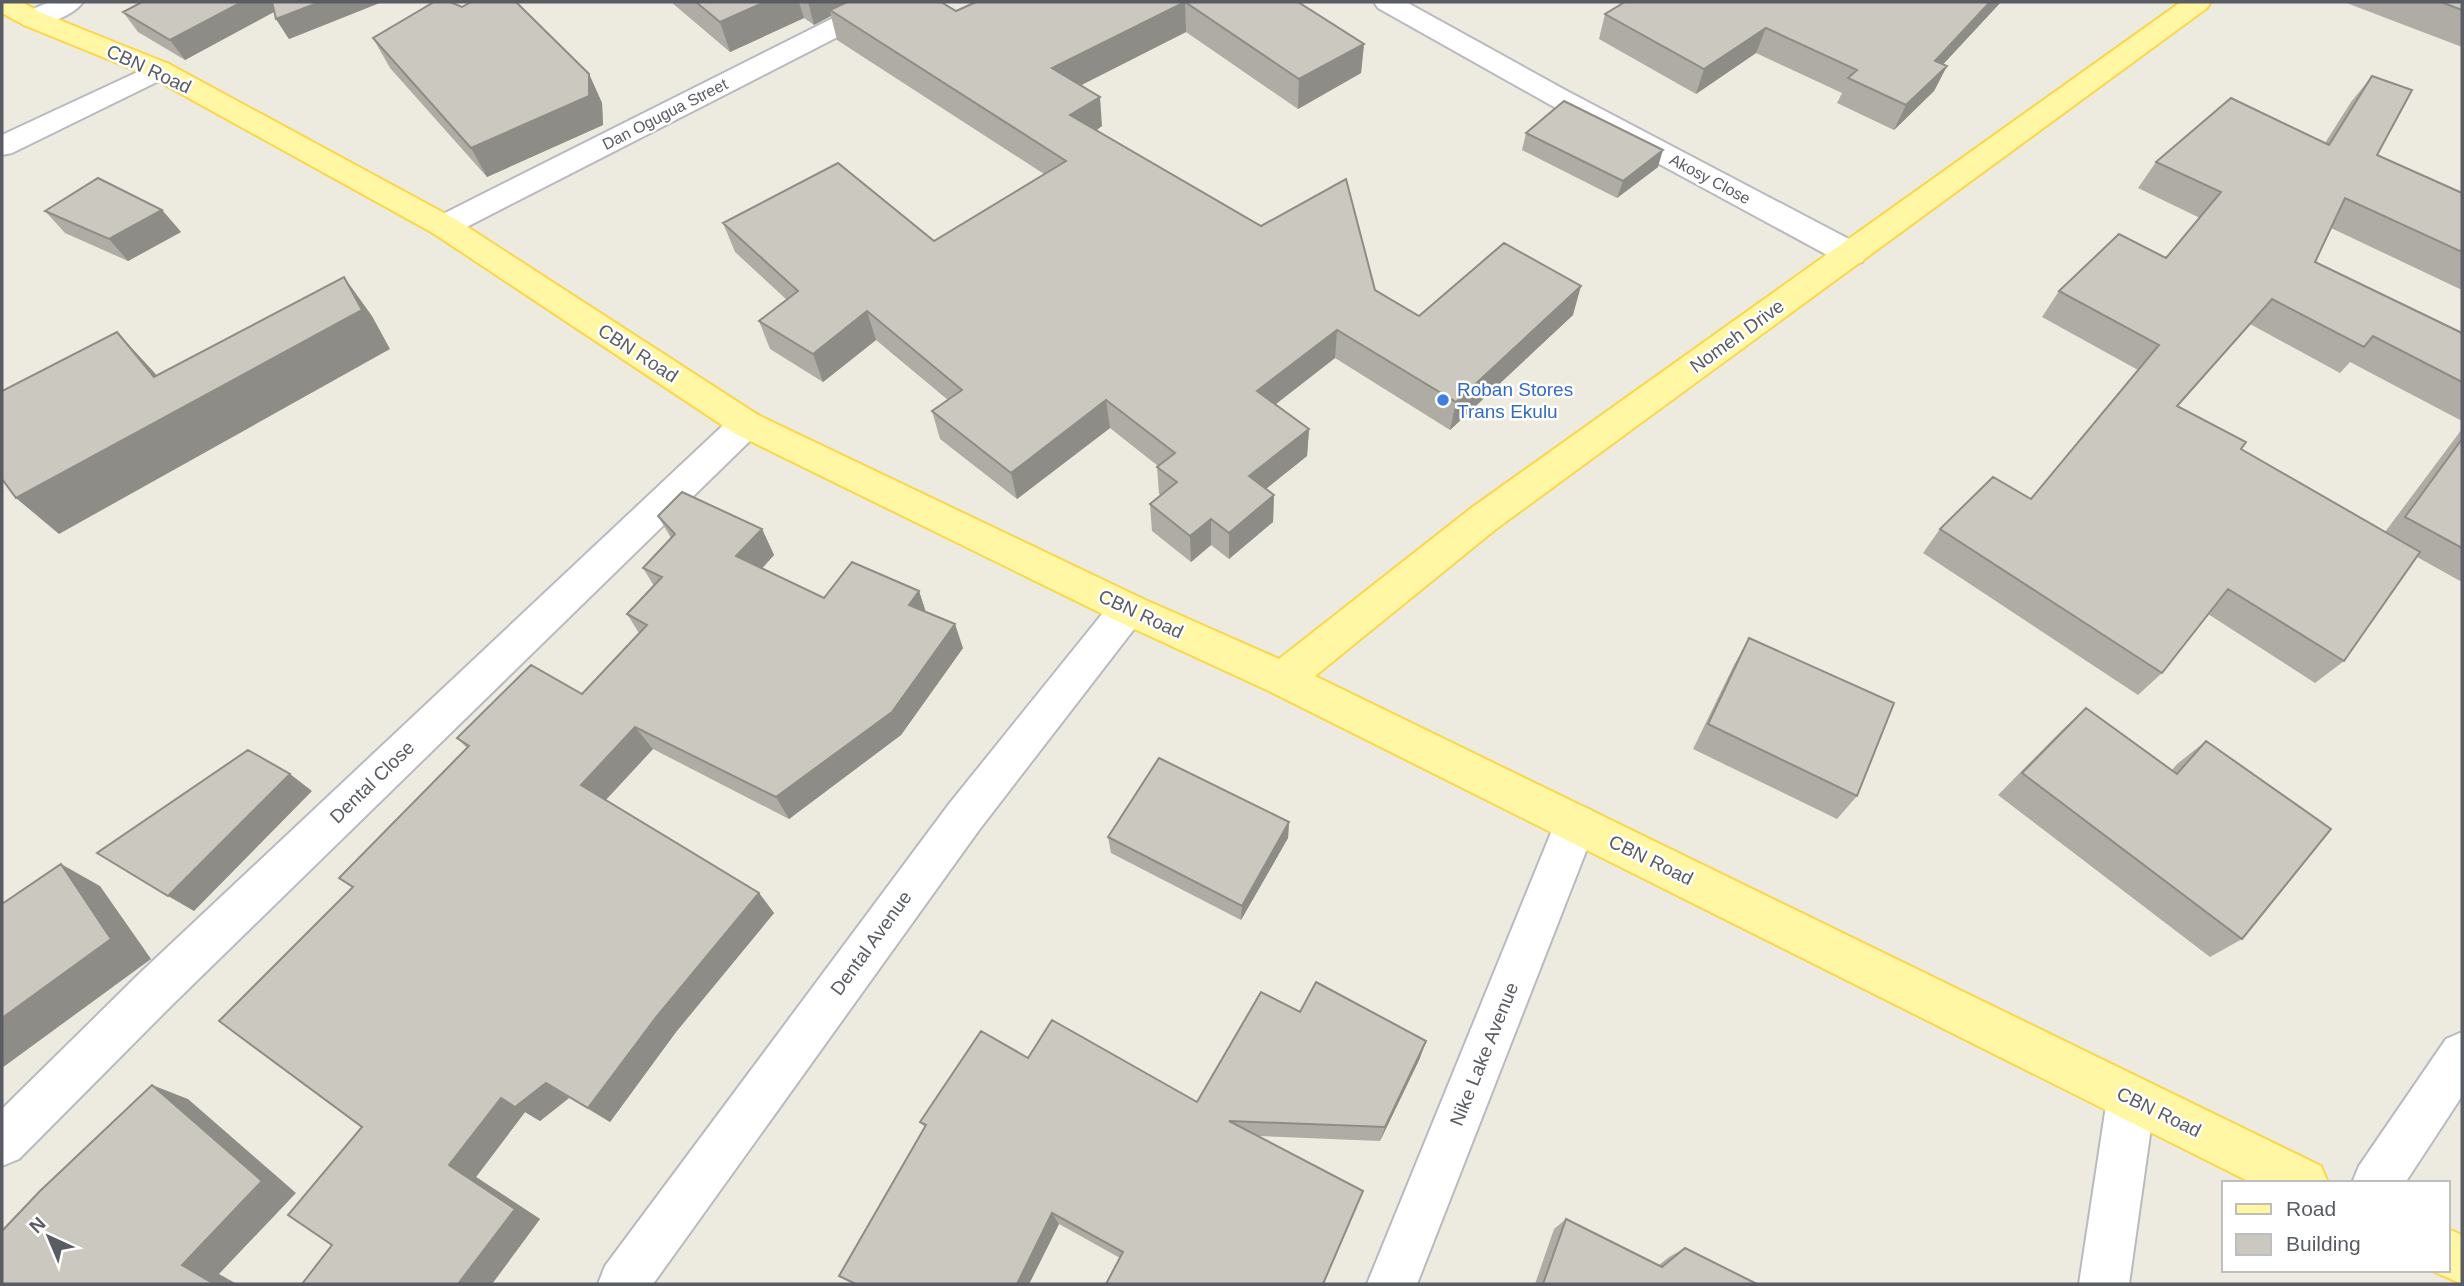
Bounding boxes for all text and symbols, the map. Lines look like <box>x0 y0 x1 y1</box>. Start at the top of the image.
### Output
street label: CBN Road <box>103 40 195 98</box>
street label: Dan Ogugua Street <box>600 75 731 153</box>
street label: Akosy Close <box>1667 151 1753 207</box>
street label: Nomeh Drive <box>1686 295 1788 377</box>
street label: CBN Road <box>594 319 682 387</box>
place label: Roban Stores Trans Ekulu <box>1457 379 1573 422</box>
marker: Roban Stores Trans Ekulu <box>1435 392 1451 408</box>
street label: CBN Road <box>1095 585 1187 643</box>
street label: Dental Close <box>326 737 418 827</box>
street label: CBN Road <box>1606 831 1696 889</box>
street label: Dental Avenue <box>826 887 916 999</box>
street label: Nike Lake Avenue <box>1446 979 1522 1129</box>
street label: CBN Road <box>2114 1083 2204 1141</box>
legend <box>2222 1181 2450 1272</box>
text: Road <box>2286 1197 2336 1220</box>
north arrow <box>14 1202 84 1272</box>
text: N <box>25 1213 50 1237</box>
text: Building <box>2286 1232 2361 1255</box>

